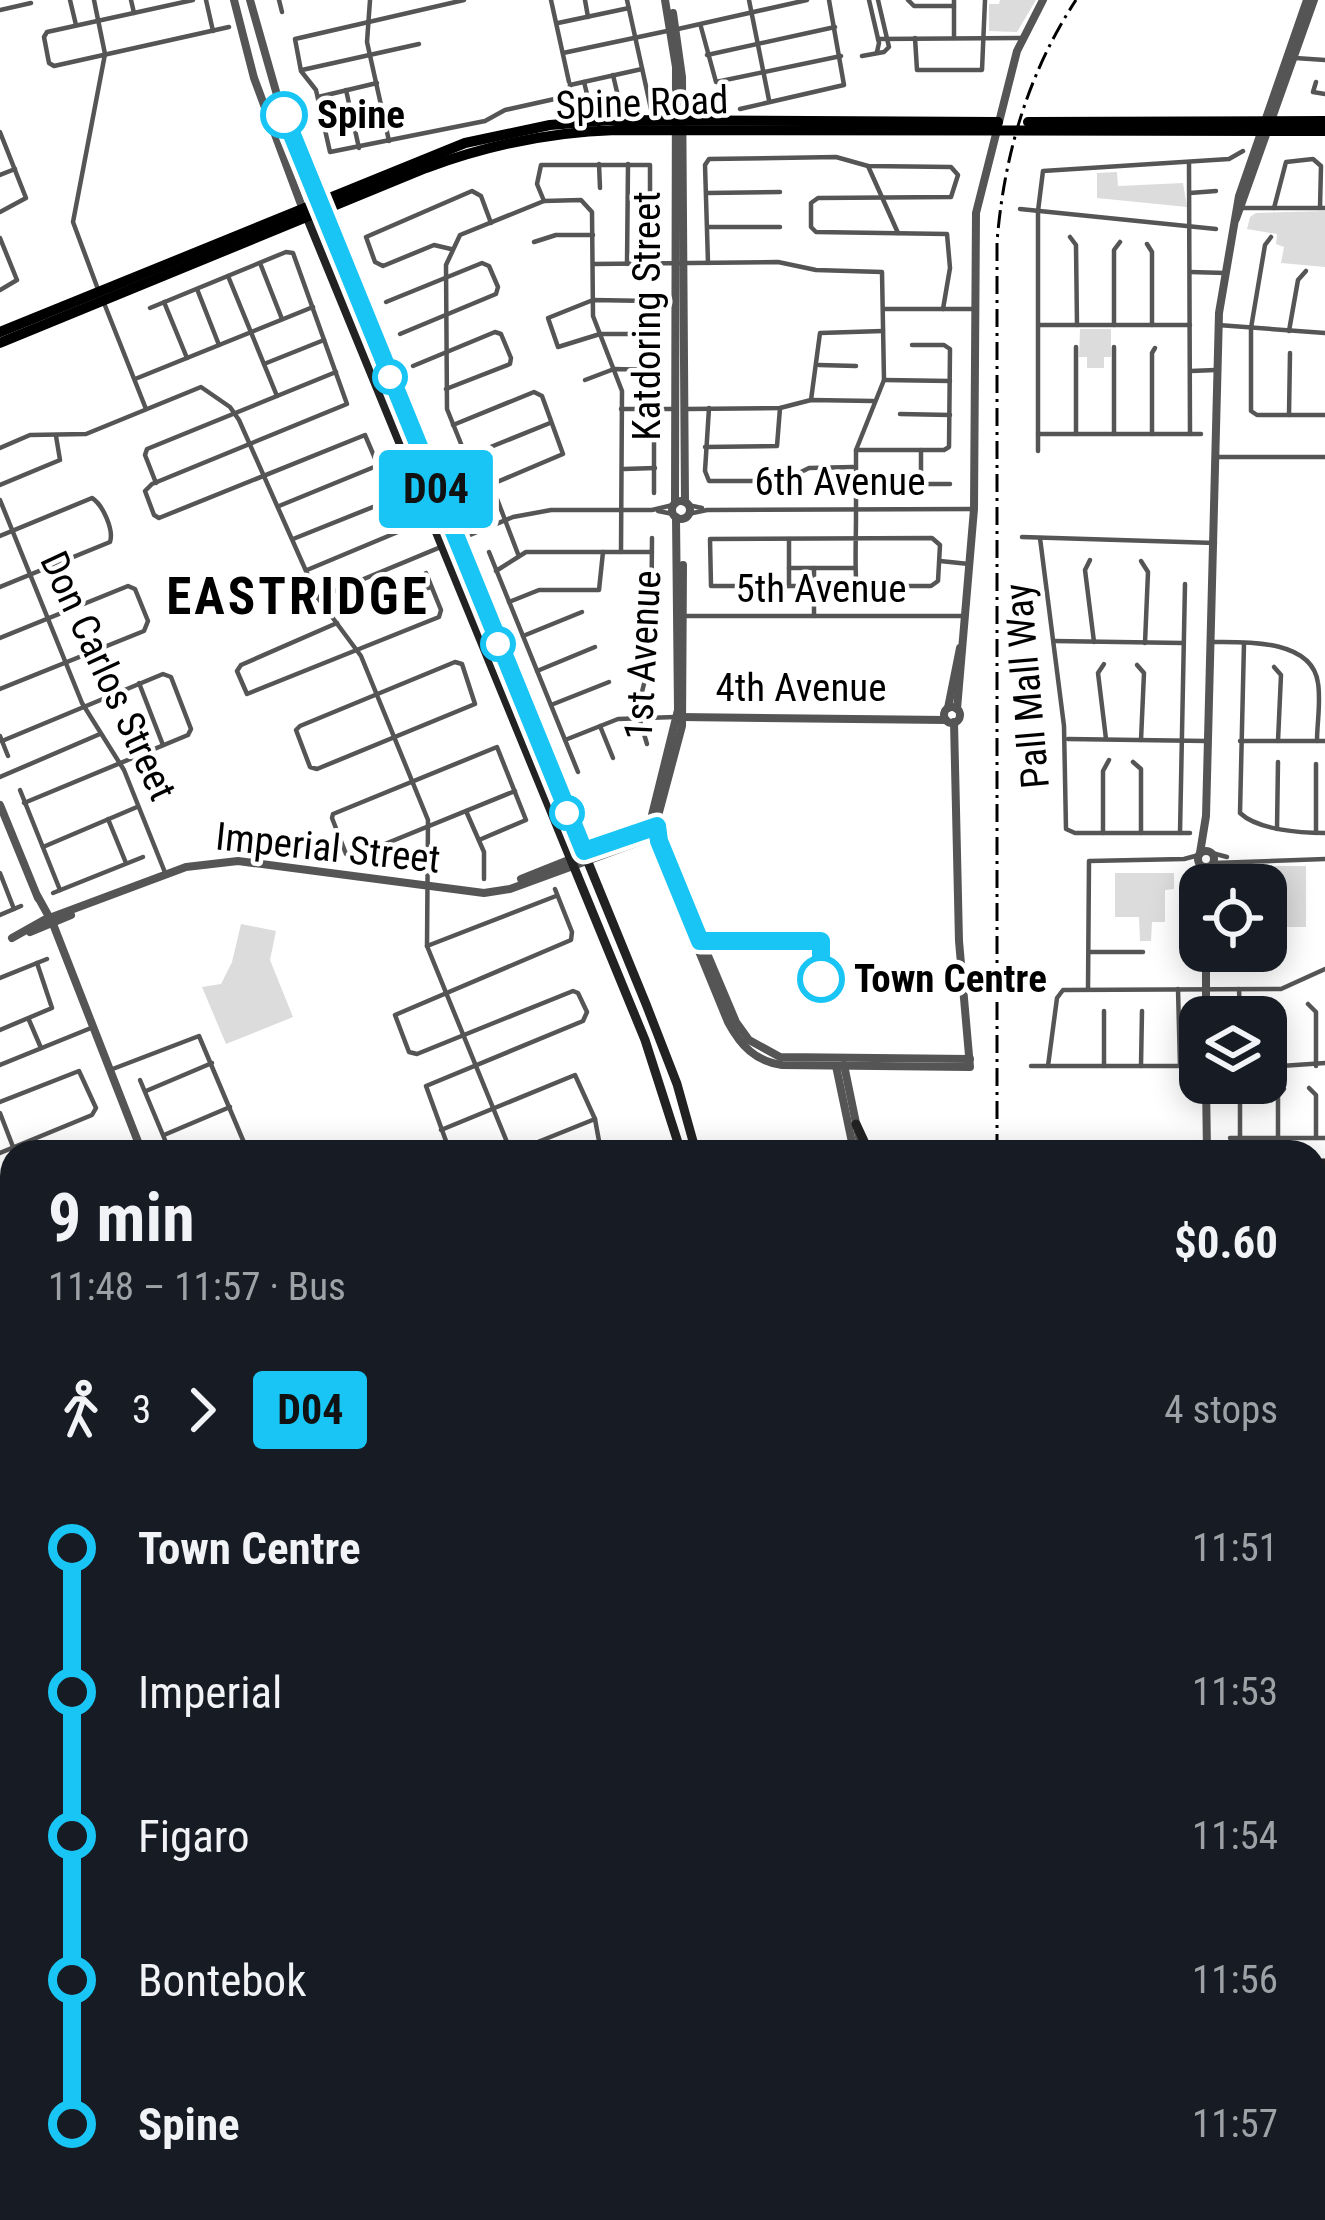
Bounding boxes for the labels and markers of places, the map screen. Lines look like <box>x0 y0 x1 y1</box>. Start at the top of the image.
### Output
place label: Spine <box>317 92 405 138</box>
marker: Spine <box>262 93 306 137</box>
unlabelled marker <box>374 361 406 393</box>
unlabelled marker <box>482 628 514 660</box>
unlabelled marker <box>551 797 583 829</box>
place label: Town Centre <box>854 956 1047 1002</box>
marker: Town Centre <box>799 957 843 1001</box>

